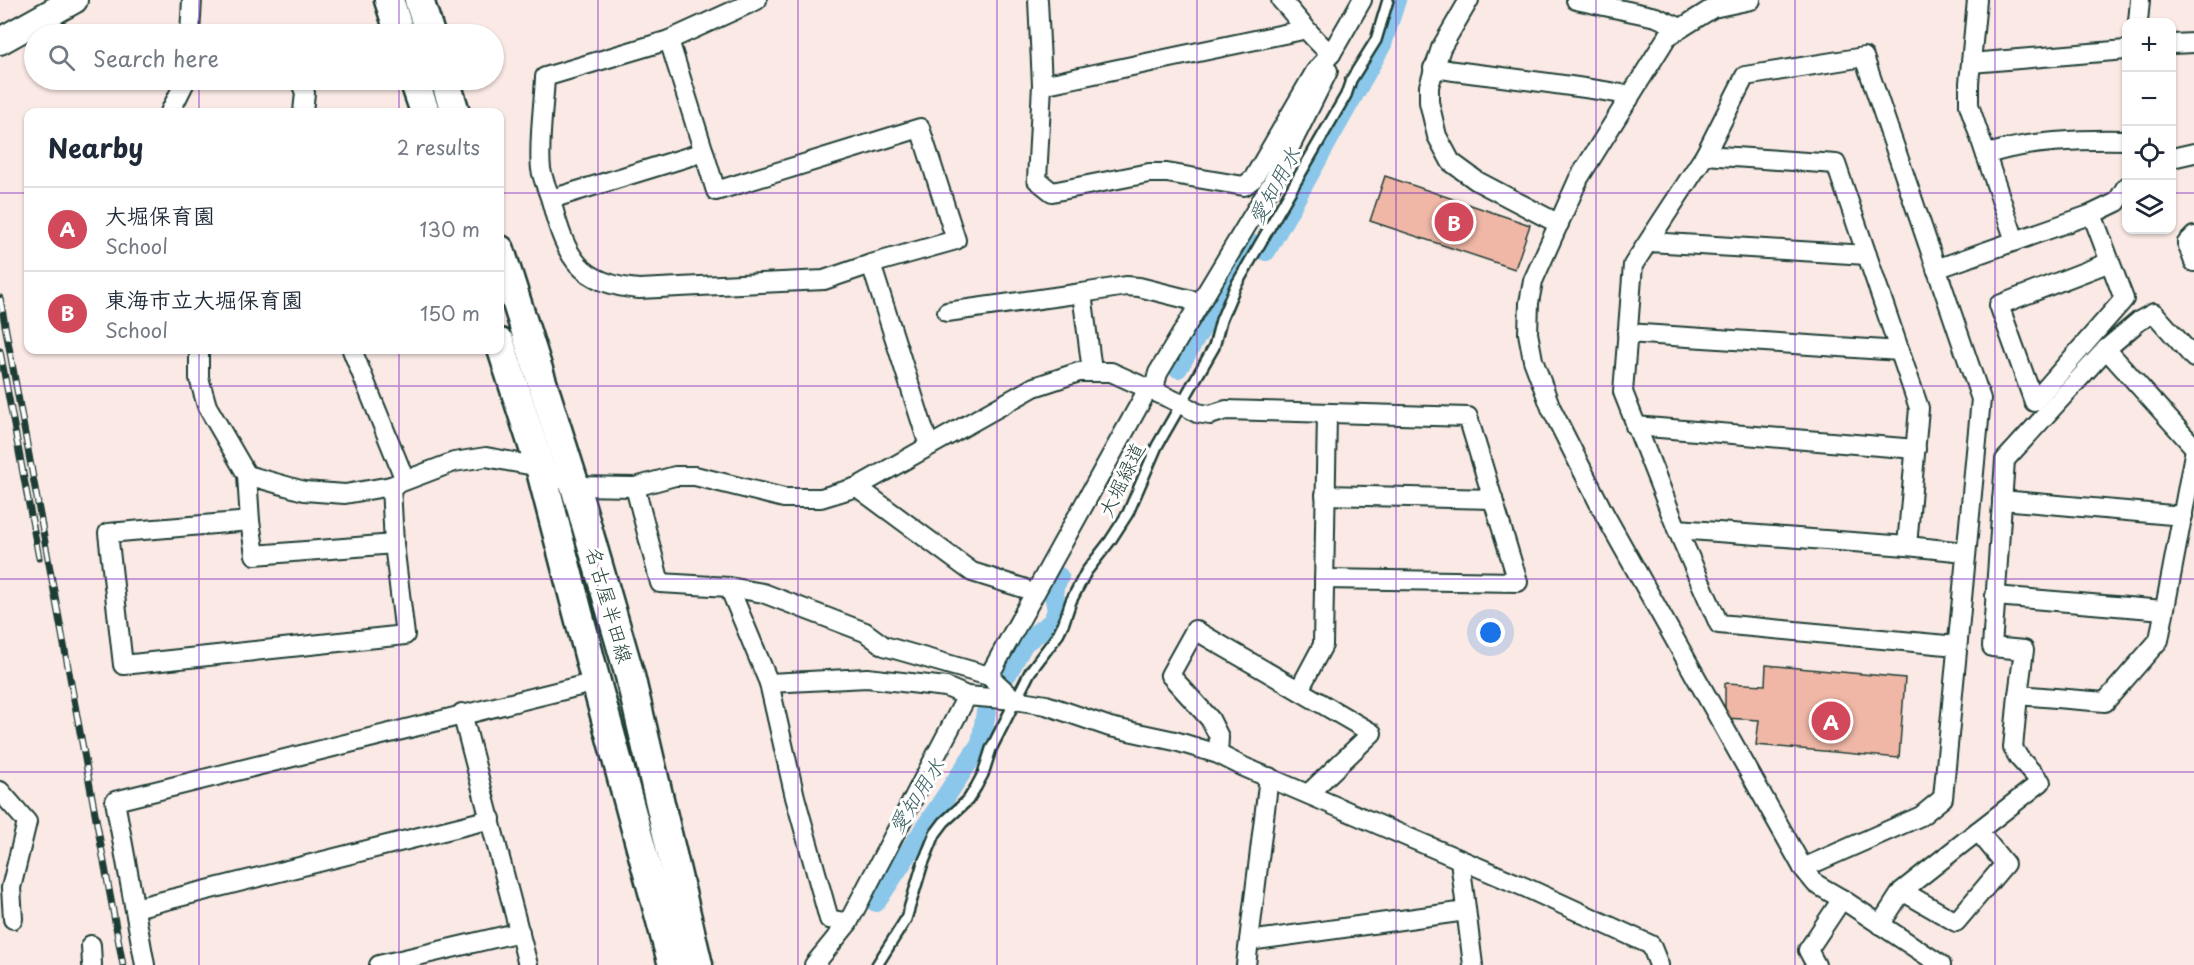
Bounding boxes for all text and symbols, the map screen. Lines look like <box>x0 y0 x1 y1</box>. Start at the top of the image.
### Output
map controls <box>2122 18 2176 234</box>
button: + <box>2122 18 2176 72</box>
search box <box>24 24 504 90</box>
icon: search <box>45 41 78 74</box>
text: Search here <box>93 41 219 74</box>
button: − <box>2122 72 2176 126</box>
button: locate <box>2122 126 2176 180</box>
text: Nearby <box>48 128 143 167</box>
text: 2 results <box>397 132 480 162</box>
water label: 愛知用水 <box>1239 141 1308 230</box>
button: layers <box>2122 180 2176 234</box>
text: 大堀保育園 <box>105 198 215 231</box>
pin: B <box>1434 200 1474 244</box>
text: A <box>60 214 75 244</box>
text: 130 m <box>420 214 480 244</box>
text: School <box>105 231 168 261</box>
text: 東海市立大堀保育園 <box>105 282 303 315</box>
text: B <box>61 298 74 328</box>
text: 150 m <box>420 298 480 328</box>
text: School <box>105 315 168 345</box>
street label: 大堀緑道 <box>1090 437 1152 522</box>
street label: 名古屋半田線 <box>579 543 641 667</box>
your location <box>1476 618 1505 647</box>
pin: A <box>1812 698 1850 744</box>
water label: 愛知用水 <box>879 751 952 839</box>

